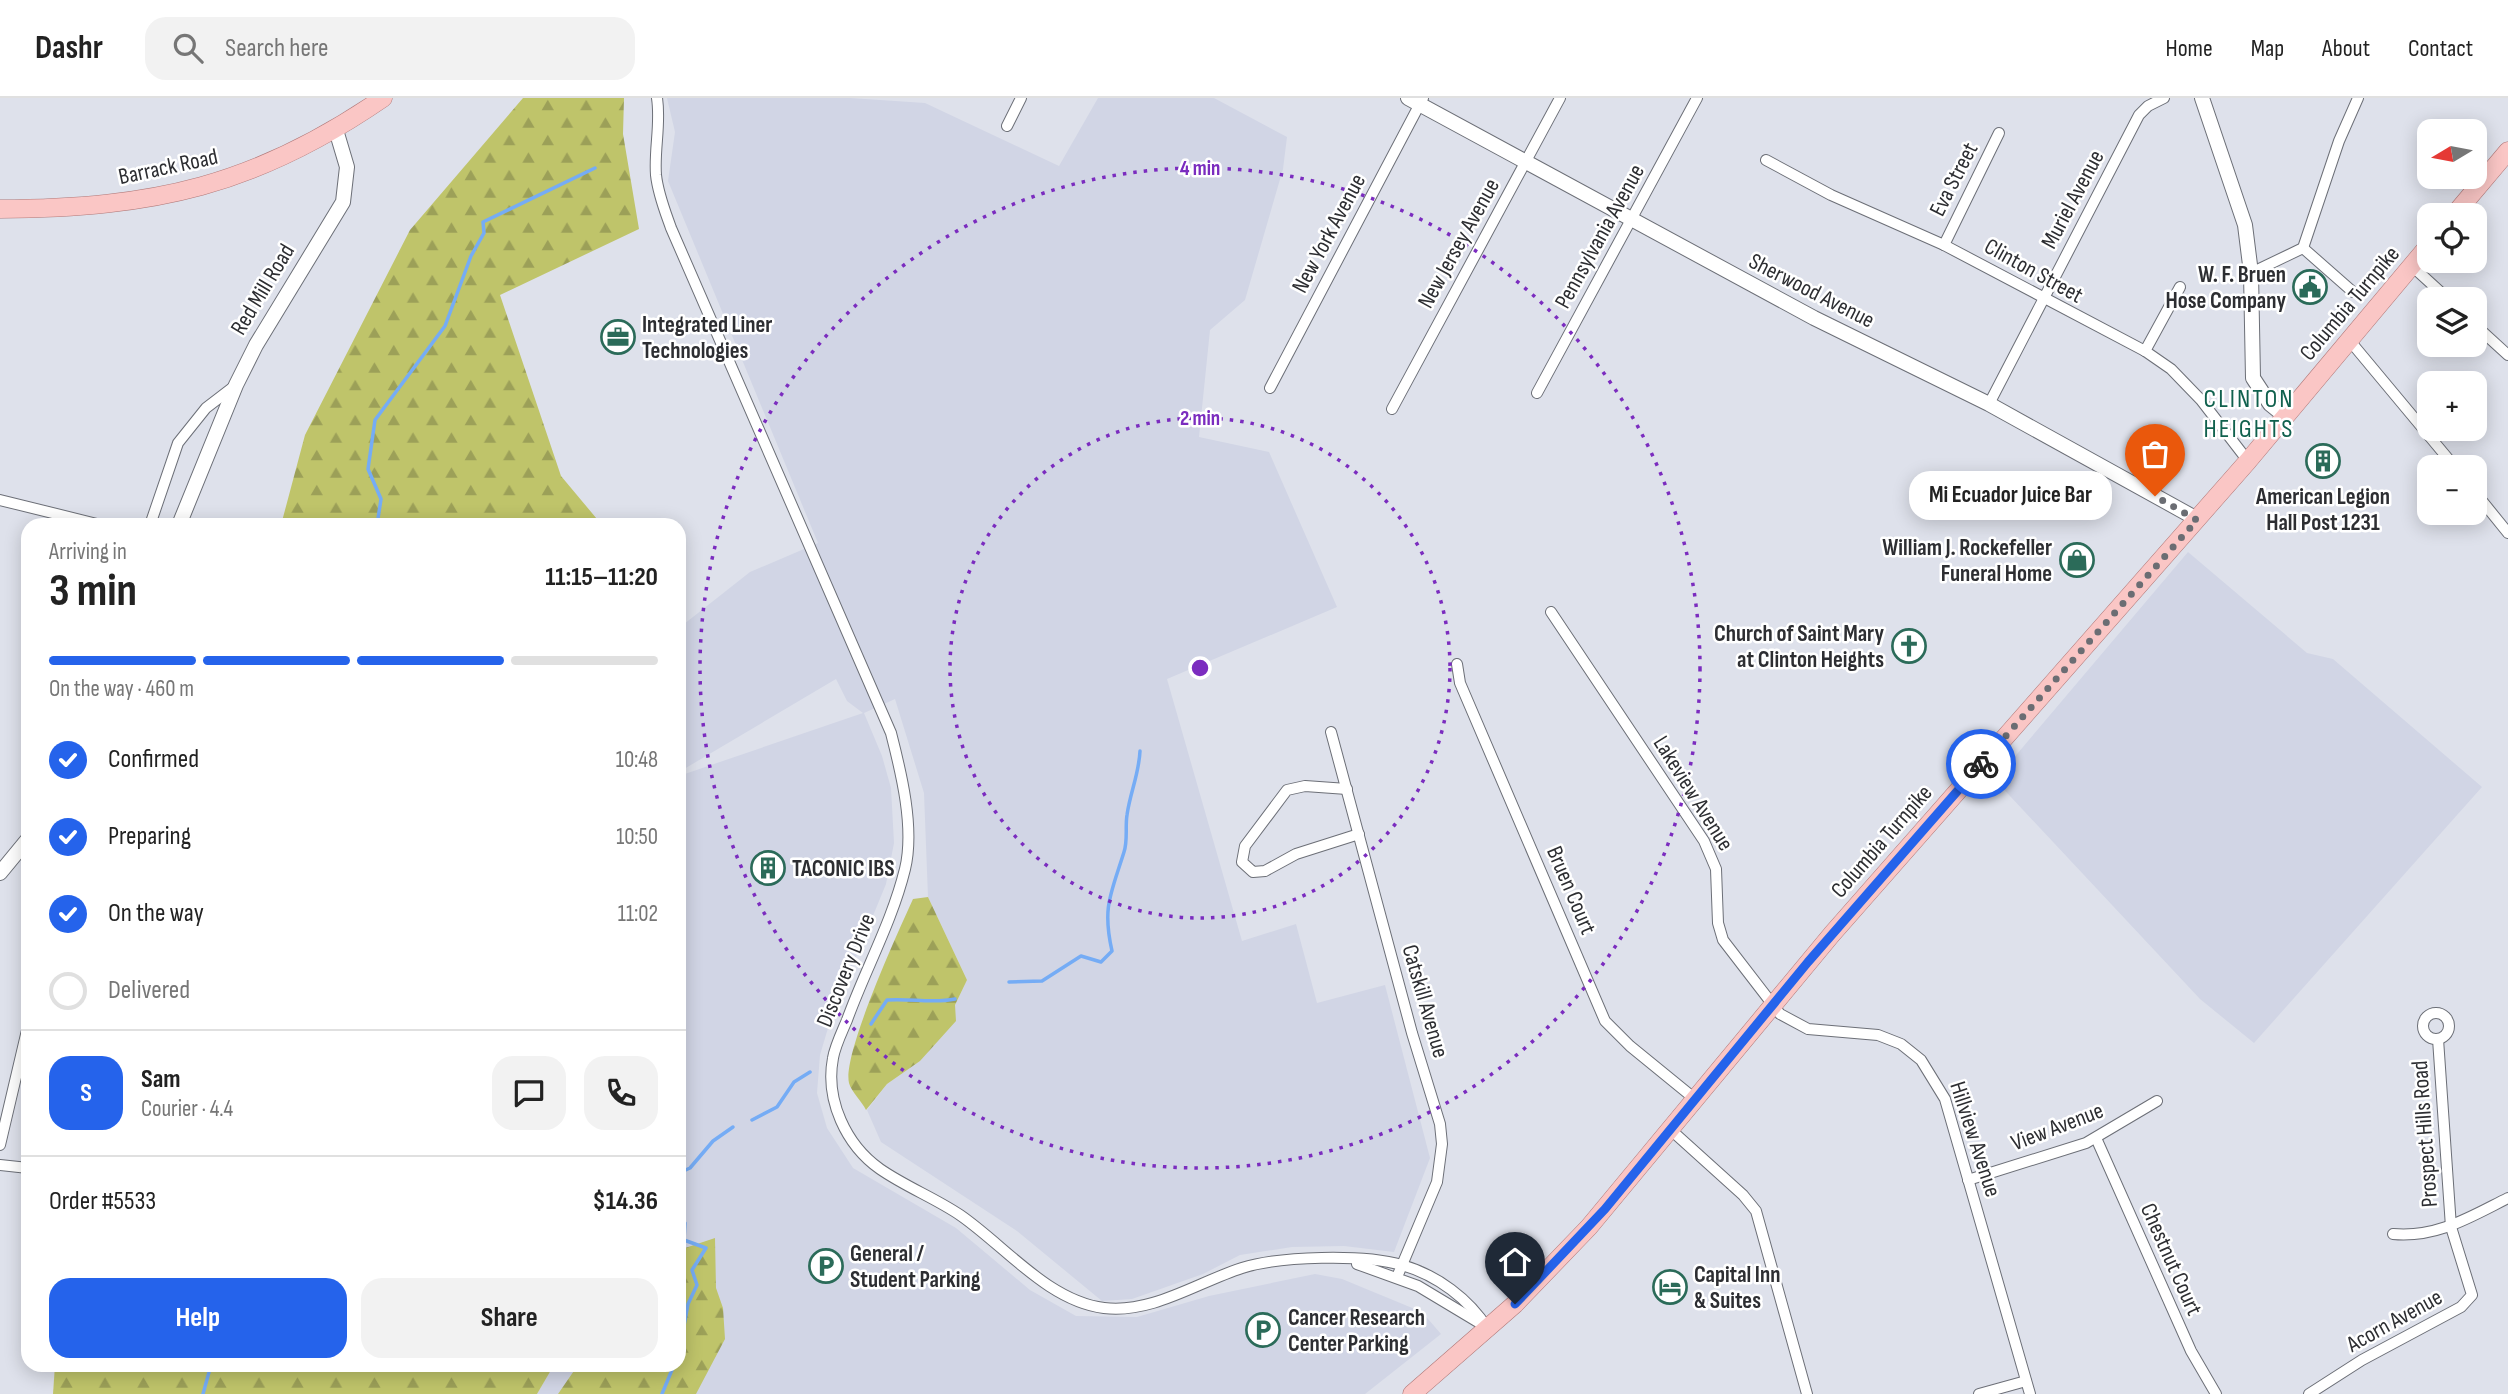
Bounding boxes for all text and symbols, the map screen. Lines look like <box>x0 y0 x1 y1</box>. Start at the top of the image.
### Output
search box <box>145 17 635 80</box>
text: Dashr <box>35 28 103 68</box>
icon: search <box>169 29 207 67</box>
text: Search here <box>225 33 328 64</box>
text: Home <box>2165 34 2213 63</box>
text: Map <box>2251 34 2284 63</box>
text: About <box>2322 34 2370 63</box>
text: Contact <box>2408 34 2473 63</box>
north arrow <box>2417 119 2487 189</box>
map controls <box>2417 119 2487 525</box>
street label: Eva Street <box>1923 138 1984 221</box>
street label: Barrack Road <box>116 143 220 191</box>
street label: Muriel Avenue <box>2035 145 2110 254</box>
text: 4 min <box>1180 156 1220 181</box>
street label: Pennsylvania Avenue <box>1549 160 1651 313</box>
street label: New York Avenue <box>1286 169 1372 298</box>
street label: New Jersey Avenue <box>1412 174 1506 313</box>
button: locate <box>2417 203 2487 273</box>
street label: Clinton Street <box>1979 232 2088 309</box>
street label: Red Mill Road <box>225 239 301 340</box>
street label: Columbia Turnpike <box>2294 241 2406 367</box>
street label: Sherwood Avenue <box>1744 247 1879 335</box>
place label: W. F. Bruen Hose Company <box>2165 261 2286 315</box>
public building icon: W. F. Bruen Hose Company <box>2291 268 2329 306</box>
button: layers <box>2417 287 2487 357</box>
place label: Integrated Liner Technologies <box>642 311 772 365</box>
office icon: Integrated Liner Technologies <box>599 318 637 356</box>
button: + <box>2417 371 2487 441</box>
district label: CLINTON HEIGHTS <box>2204 384 2294 445</box>
text: 2 min <box>1180 406 1220 431</box>
pin <box>2125 424 2185 496</box>
icon: bag <box>2136 435 2174 473</box>
building icon: American Legion Hall Post 1231 <box>2304 442 2342 480</box>
button: − <box>2417 455 2487 525</box>
callout: Mi Ecuador Juice Bar <box>1910 472 2113 520</box>
text: Mi Ecuador Juice Bar <box>1929 481 2092 509</box>
place label: American Legion Hall Post 1231 <box>2255 483 2390 537</box>
place label: William J. Rockefeller Funeral Home <box>1882 534 2052 588</box>
text: Arriving in <box>49 538 127 566</box>
shop icon: William J. Rockefeller Funeral Home <box>2058 541 2096 579</box>
text: 11:15–11:20 <box>545 562 658 593</box>
text: 3 min <box>49 564 137 619</box>
place label: Church of Saint Mary at Clinton Heights <box>1714 620 1884 674</box>
church icon: Church of Saint Mary at Clinton Heights <box>1890 627 1928 665</box>
centre of rings <box>1188 656 1212 680</box>
text: On the way · 460 m <box>49 675 194 703</box>
courier <box>1946 729 2016 799</box>
street label: Lakeview Avenue <box>1647 731 1739 856</box>
icon: check <box>49 741 87 779</box>
text: Confirmed <box>108 744 199 775</box>
icon: bike <box>1962 745 2000 783</box>
text: 10:48 <box>616 746 658 774</box>
street label: Columbia Turnpike <box>1825 779 1938 904</box>
icon: check <box>49 818 87 856</box>
text: Preparing <box>108 821 191 852</box>
text: 10:50 <box>616 823 658 851</box>
street label: Bruen Court <box>1540 842 1602 939</box>
building icon: TACONIC IBS <box>749 849 787 887</box>
place label: TACONIC IBS <box>792 855 895 883</box>
icon: check <box>49 895 87 933</box>
text: On the way <box>108 898 204 929</box>
text: 11:02 <box>618 900 658 928</box>
street label: Discovery Drive <box>811 910 881 1031</box>
street label: Catskill Avenue <box>1396 942 1455 1061</box>
text: Delivered <box>108 975 190 1006</box>
button: chat <box>492 1056 566 1130</box>
button: phone <box>584 1056 658 1130</box>
street label: Prospect Hills Road <box>2406 1060 2444 1208</box>
text: Sam <box>141 1064 181 1095</box>
text: S <box>80 1078 92 1109</box>
street label: Hillview Avenue <box>1943 1078 2007 1201</box>
text: Courier · 4.4 <box>141 1095 233 1123</box>
street label: View Avenue <box>2007 1097 2107 1157</box>
text: Order #5533 <box>49 1186 156 1217</box>
text: $14.36 <box>592 1186 658 1217</box>
street label: Chestnut Court <box>2134 1199 2208 1320</box>
pin <box>1485 1232 1545 1304</box>
place label: General / Student Parking <box>850 1240 981 1294</box>
icon: home <box>1496 1243 1534 1281</box>
parking icon: General / Student Parking <box>807 1247 845 1285</box>
place label: Capital Inn & Suites <box>1694 1261 1780 1315</box>
hotel icon: Capital Inn & Suites <box>1651 1268 1689 1306</box>
button: Help <box>49 1278 347 1358</box>
button: Share <box>361 1278 658 1358</box>
street label: Acorn Avenue <box>2341 1283 2447 1359</box>
place label: Cancer Research Center Parking <box>1288 1304 1425 1358</box>
parking icon: Cancer Research Center Parking <box>1244 1311 1282 1349</box>

